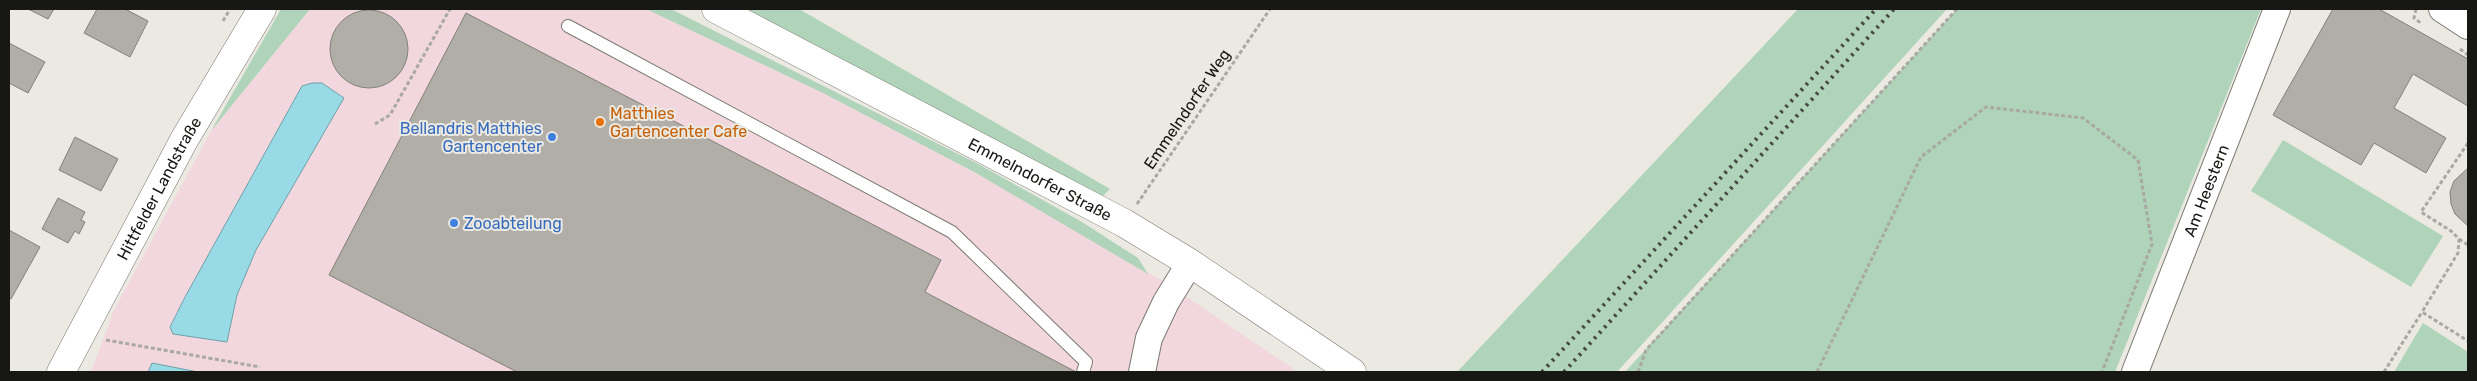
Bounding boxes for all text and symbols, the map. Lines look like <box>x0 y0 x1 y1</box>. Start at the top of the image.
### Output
street label: Emmelndorfer Weg <box>1140 45 1234 173</box>
place label: Matthies Gartencenter Cafe <box>610 104 747 141</box>
street label: Hittfelder Landstraße <box>113 113 205 263</box>
marker: Matthies Gartencenter Cafe <box>594 116 606 128</box>
place label: Bellandris Matthies Gartencenter <box>400 119 542 156</box>
marker: Bellandris Matthies Gartencenter <box>546 131 558 143</box>
street label: Emmelndorfer Straße <box>965 134 1115 224</box>
street label: Am Heestern <box>2179 142 2233 239</box>
place label: Zooabteilung <box>464 214 562 233</box>
marker: Zooabteilung <box>448 217 460 229</box>

